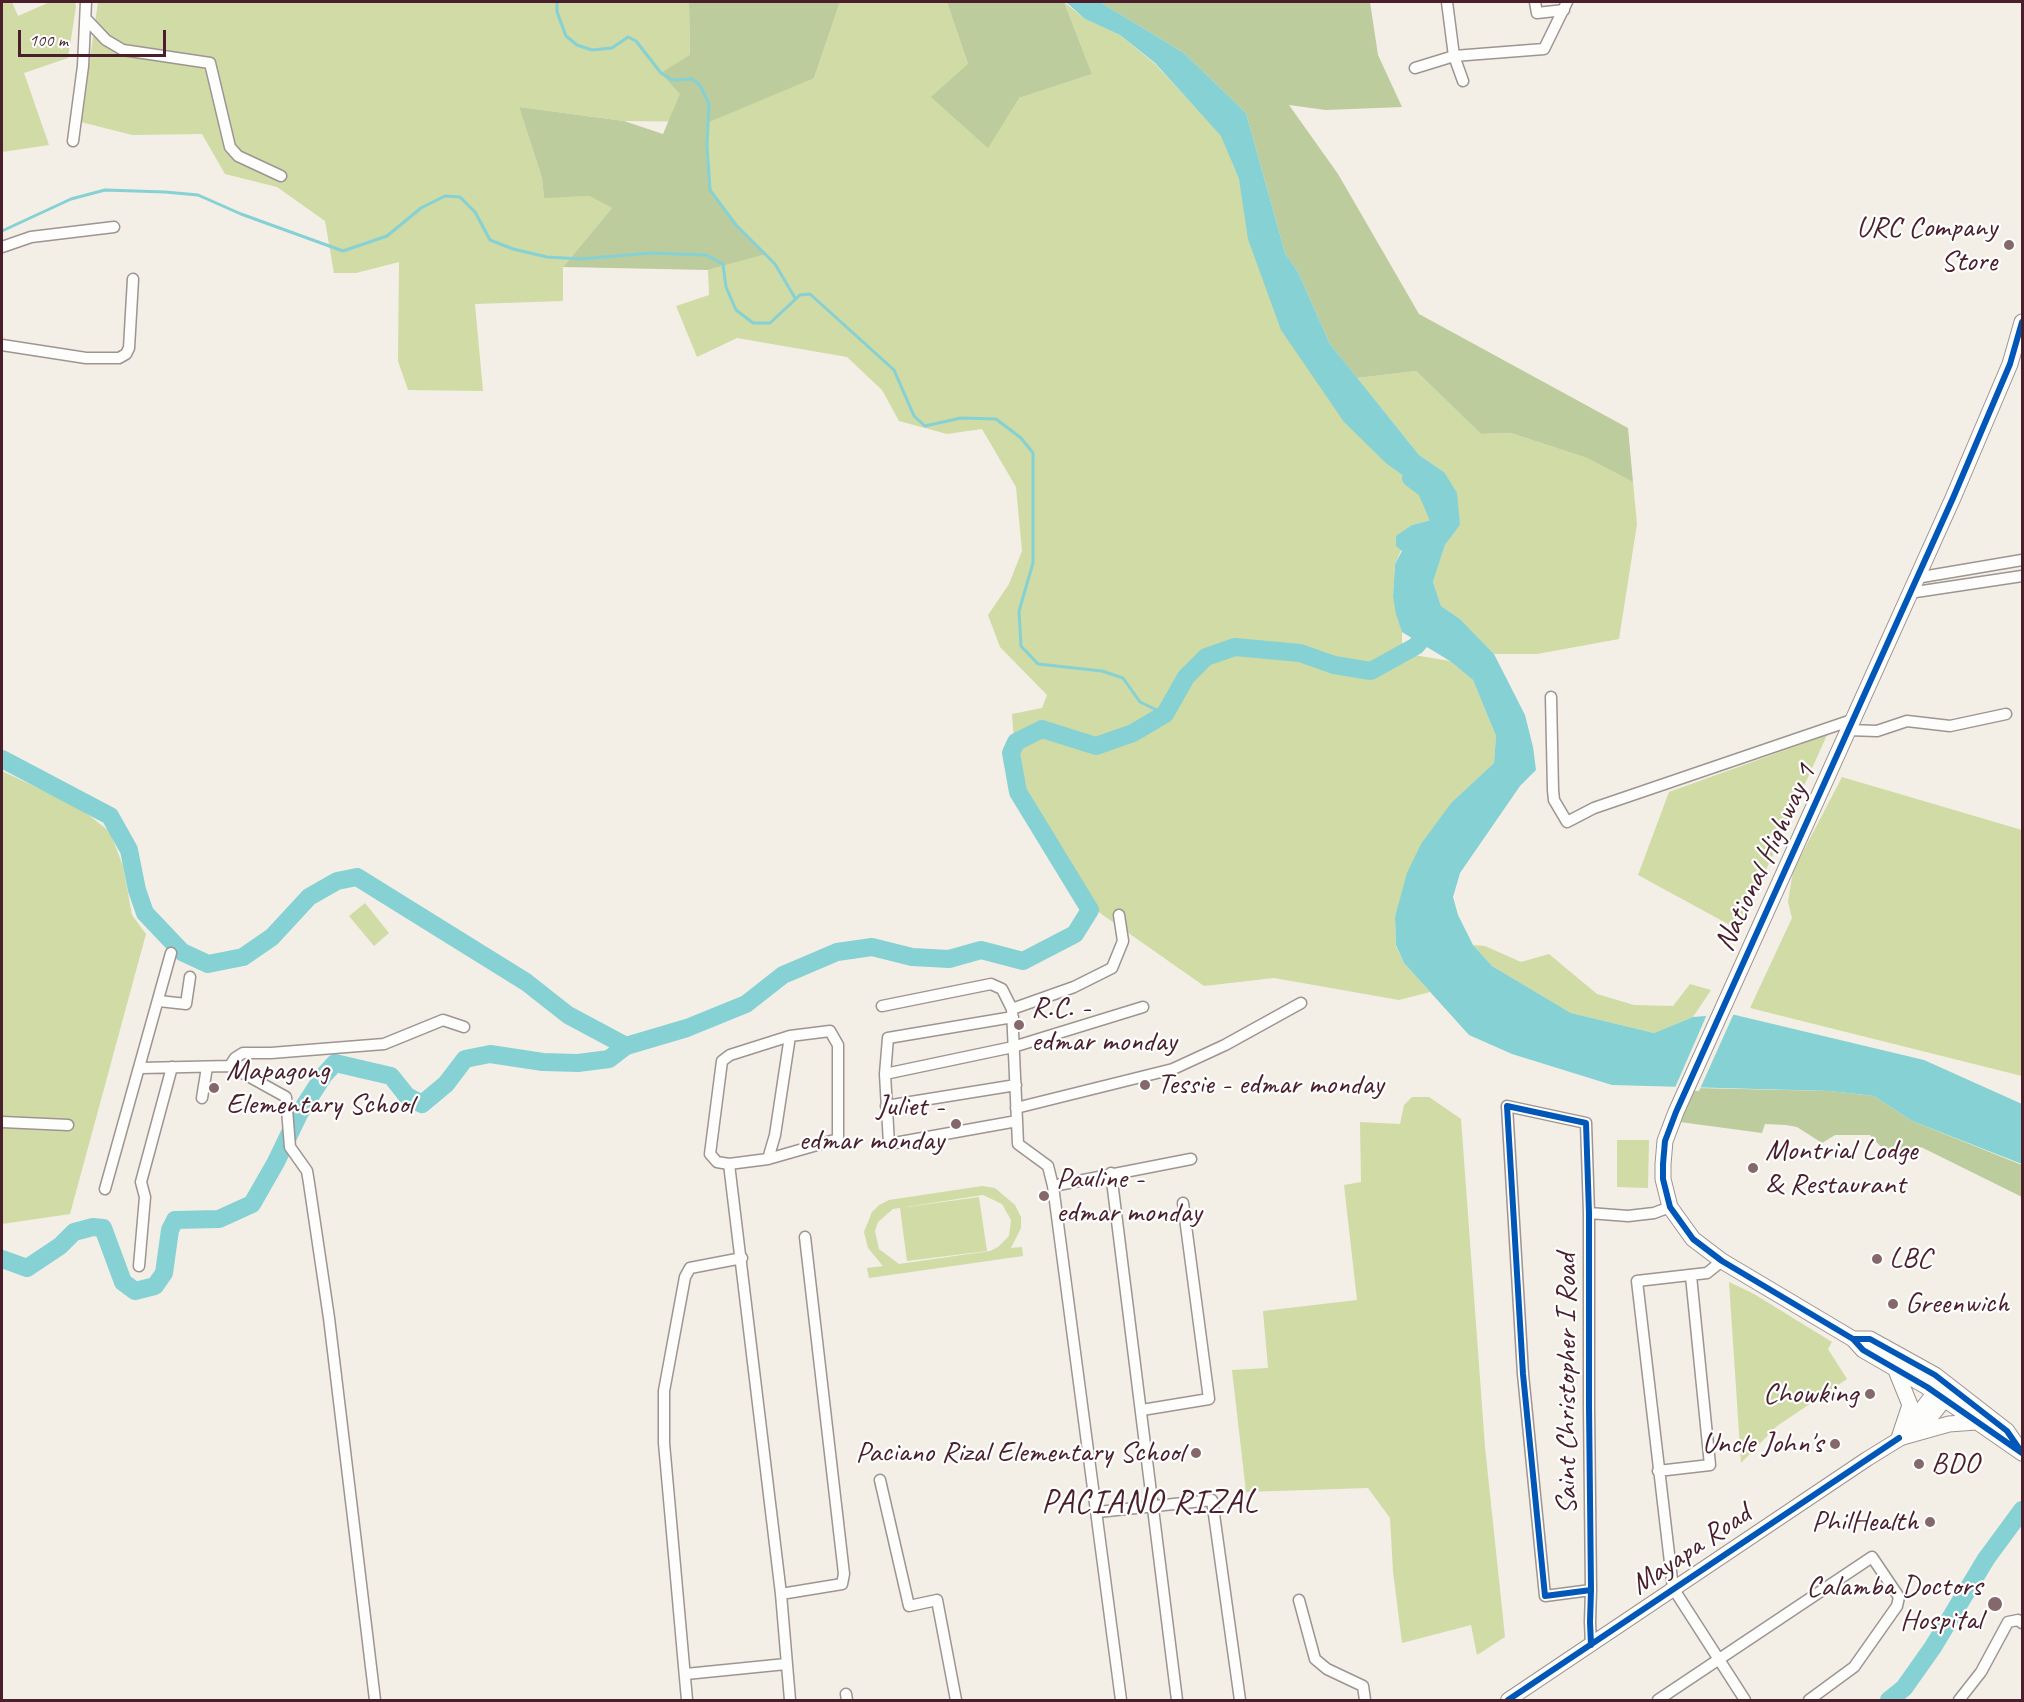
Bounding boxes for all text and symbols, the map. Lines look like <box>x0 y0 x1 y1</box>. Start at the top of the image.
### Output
scale bar <box>21 18 170 56</box>
text: 100 m <box>29 29 68 51</box>
place label: URC Company Store <box>1856 210 1997 280</box>
marker: URC Company Store <box>2002 238 2016 252</box>
street label: National Highway 1 <box>1707 759 1825 957</box>
place label: R.C. - edmar monday <box>1031 990 1177 1060</box>
marker: R.C. - edmar monday <box>1012 1018 1026 1032</box>
place label: Mapagong Elementary School <box>226 1053 413 1124</box>
place label: Tessie - edmar monday <box>1157 1067 1383 1103</box>
marker: Tessie - edmar monday <box>1138 1078 1152 1092</box>
marker: Mapagong Elementary School <box>207 1081 221 1095</box>
place label: Juliet - edmar monday <box>798 1089 944 1160</box>
marker: Juliet - edmar monday <box>949 1117 963 1131</box>
place label: Montrial Lodge & Restaurant <box>1765 1133 1917 1204</box>
place label: Pauline - edmar monday <box>1056 1161 1202 1232</box>
marker: Montrial Lodge & Restaurant <box>1746 1161 1760 1175</box>
marker: Pauline - edmar monday <box>1037 1189 1051 1203</box>
place label: LBC <box>1889 1241 1932 1277</box>
marker: LBC <box>1870 1252 1884 1266</box>
street label: Saint Christopher I Road <box>1549 1253 1585 1515</box>
place label: Greenwich <box>1905 1286 2009 1322</box>
marker: Greenwich <box>1886 1297 1900 1311</box>
place label: Chowking <box>1763 1376 1858 1412</box>
marker: Chowking <box>1863 1387 1877 1401</box>
place label: Uncle John's <box>1702 1426 1823 1462</box>
place label: Paciano Rizal Elementary School <box>855 1435 1184 1471</box>
marker: Uncle John's <box>1828 1437 1842 1451</box>
marker: Paciano Rizal Elementary School <box>1189 1446 1203 1460</box>
place label: BDO <box>1931 1446 1979 1482</box>
marker: BDO <box>1912 1457 1926 1471</box>
district label: PACIANO RIZAL <box>1043 1483 1257 1523</box>
street label: Mayapa Road <box>1624 1497 1758 1603</box>
place label: PhilHealth <box>1812 1504 1918 1540</box>
marker: PhilHealth <box>1923 1515 1937 1529</box>
place label: Calamba Doctors Hospital <box>1806 1569 1982 1640</box>
marker: Calamba Doctors Hospital <box>1986 1595 2004 1613</box>

